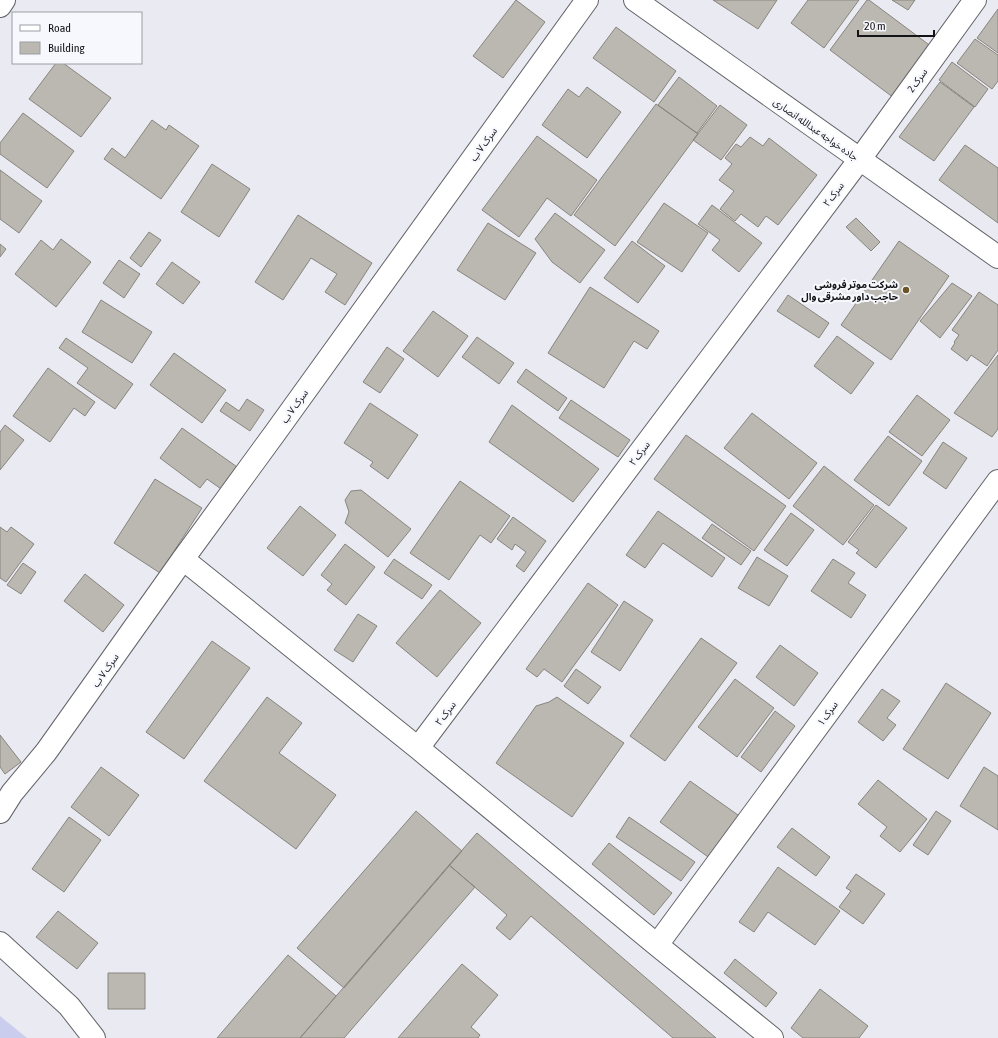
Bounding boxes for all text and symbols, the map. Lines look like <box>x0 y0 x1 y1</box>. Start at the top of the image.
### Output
legend <box>12 12 142 64</box>
scale bar <box>858 12 934 38</box>
text: 20 m <box>864 19 886 33</box>
text: Road <box>48 21 71 35</box>
text: Building <box>48 41 86 55</box>
street label: سرک 2 <box>905 66 930 95</box>
street label: جاده خواجه عبدالله انصاری <box>771 96 860 164</box>
street label: سرک ۷ ب <box>468 125 500 164</box>
street label: سرک ۲ <box>821 180 847 209</box>
place label: شرکت موتر فروشی حاجب داور مشرقی وال <box>801 279 899 303</box>
marker: شرکت موتر فروشی حاجب داور مشرقی وال <box>901 285 911 295</box>
street label: سرک ۷ ب <box>279 387 311 426</box>
street label: سرک ۲ <box>627 439 653 468</box>
street label: سرک ۷ ب <box>90 651 122 690</box>
street label: سرک ۲ <box>433 699 459 728</box>
street label: سرک ۱ <box>815 699 841 728</box>

